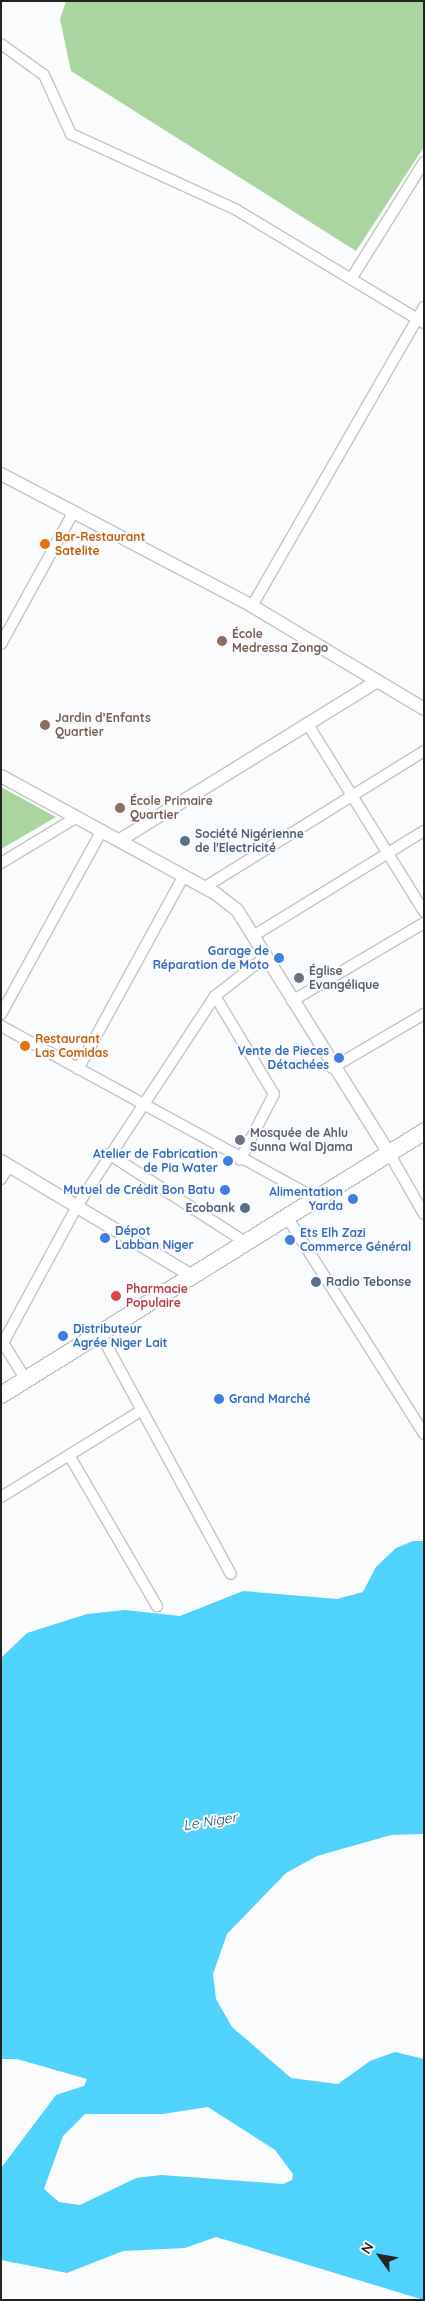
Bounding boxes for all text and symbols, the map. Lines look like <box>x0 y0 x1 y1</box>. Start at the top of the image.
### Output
place label: Bar-Restaurant Satelite <box>55 530 145 558</box>
marker: Bar-Restaurant Satelite <box>39 538 51 550</box>
place label: École Medressa Zongo <box>232 627 328 655</box>
marker: École Medressa Zongo <box>216 635 228 647</box>
place label: Jardin d’Enfants Quartier <box>55 711 151 739</box>
marker: Jardin d’Enfants Quartier <box>39 719 51 731</box>
place label: École Primaire Quartier <box>130 794 213 822</box>
marker: École Primaire Quartier <box>114 802 126 814</box>
place label: Société Nigérienne de l'Electricité <box>195 827 304 855</box>
marker: Société Nigérienne de l'Electricité <box>179 835 191 847</box>
place label: Garage de Réparation de Moto <box>153 944 269 972</box>
marker: Garage de Réparation de Moto <box>273 952 285 964</box>
place label: Église Evangélique <box>309 964 379 992</box>
marker: Église Evangélique <box>293 972 305 984</box>
place label: Restaurant Las Comidas <box>35 1032 108 1060</box>
marker: Restaurant Las Comidas <box>19 1040 31 1052</box>
place label: Vente de Pieces Détachées <box>237 1044 329 1072</box>
marker: Vente de Pieces Détachées <box>333 1052 345 1064</box>
place label: Mosquée de Ahlu Sunna Wal Djama <box>250 1126 353 1154</box>
marker: Mosquée de Ahlu Sunna Wal Djama <box>234 1134 246 1146</box>
place label: Atelier de Fabrication de Pia Water <box>93 1147 218 1175</box>
marker: Atelier de Fabrication de Pia Water <box>222 1155 234 1167</box>
place label: Mutuel de Crédit Bon Batu <box>63 1183 215 1197</box>
marker: Mutuel de Crédit Bon Batu <box>219 1184 231 1196</box>
place label: Alimentation Yarda <box>269 1185 343 1213</box>
marker: Alimentation Yarda <box>347 1193 359 1205</box>
place label: Ecobank <box>185 1201 235 1215</box>
marker: Ecobank <box>239 1202 251 1214</box>
place label: Dépot Labban Niger <box>115 1224 194 1252</box>
place label: Ets Elh Zazi Commerce Général <box>300 1226 411 1254</box>
marker: Dépot Labban Niger <box>99 1232 111 1244</box>
marker: Ets Elh Zazi Commerce Général <box>284 1234 296 1246</box>
place label: Radio Tebonse <box>326 1275 411 1289</box>
marker: Radio Tebonse <box>310 1276 322 1288</box>
place label: Pharmacie Populaire <box>126 1282 188 1310</box>
marker: Pharmacie Populaire <box>110 1290 122 1302</box>
place label: Distributeur Agrée Niger Lait <box>73 1322 168 1350</box>
marker: Distributeur Agrée Niger Lait <box>57 1330 69 1342</box>
place label: Grand Marché <box>229 1392 311 1406</box>
marker: Grand Marché <box>213 1393 225 1405</box>
water label: Le Niger <box>182 1808 238 1834</box>
north arrow <box>355 2231 405 2281</box>
text: N <box>357 2239 378 2257</box>

